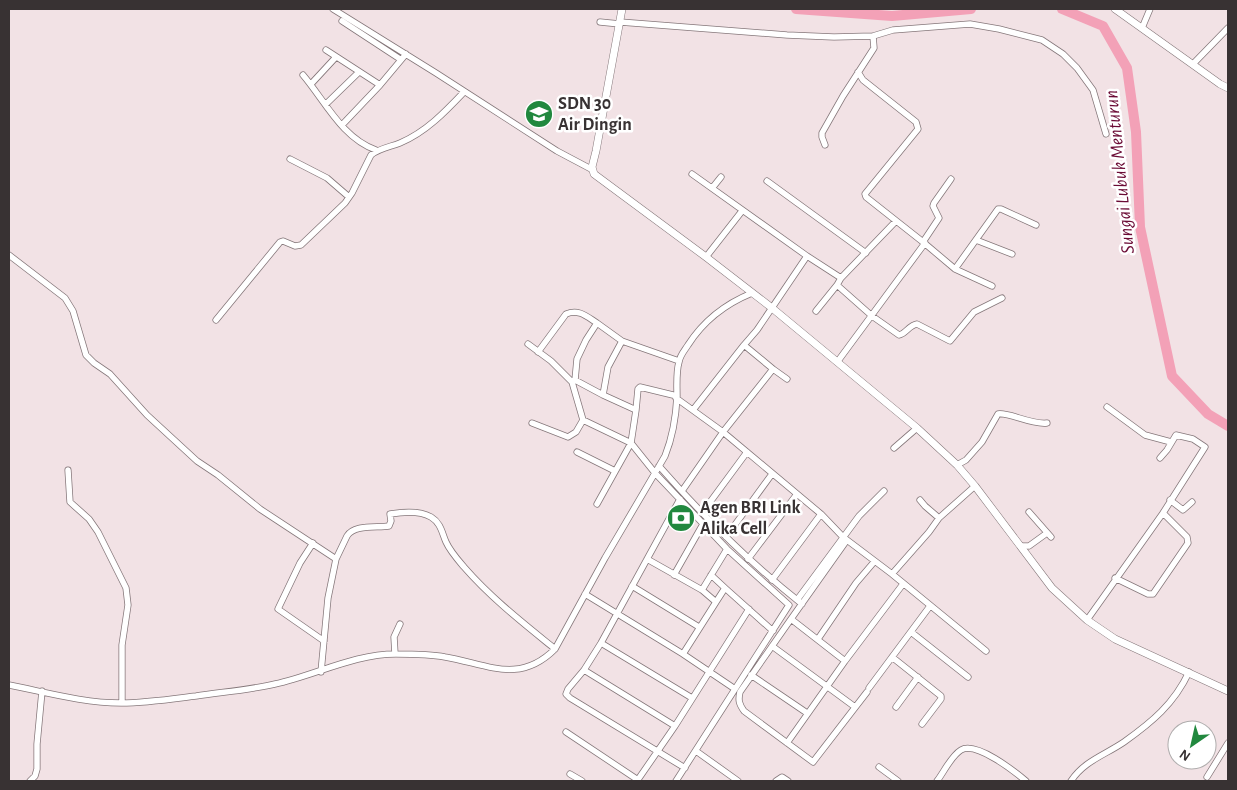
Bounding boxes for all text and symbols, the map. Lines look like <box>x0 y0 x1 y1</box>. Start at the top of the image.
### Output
water label: Sungai Lubuk Menturun <box>1102 89 1138 255</box>
place label: SDN 30 Air Dingin <box>558 95 632 134</box>
school or university icon: SDN 30 Air Dingin <box>524 99 554 129</box>
place label: Agen BRI Link Alika Cell <box>700 499 801 538</box>
bank icon: Agen BRI Link Alika Cell <box>666 503 696 533</box>
north arrow <box>1167 720 1217 770</box>
text: N <box>1177 746 1193 763</box>

